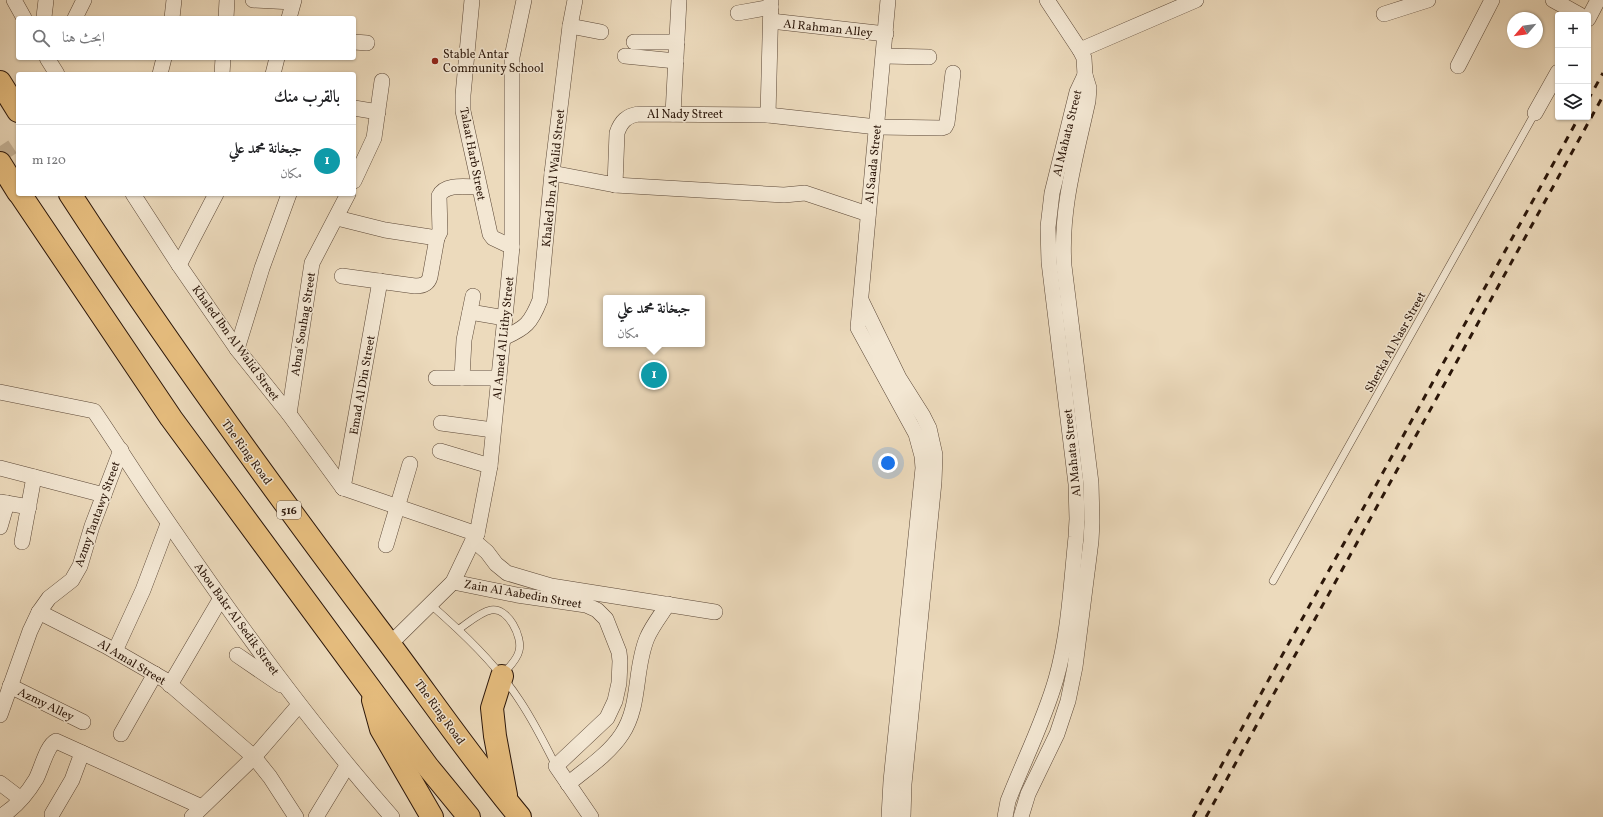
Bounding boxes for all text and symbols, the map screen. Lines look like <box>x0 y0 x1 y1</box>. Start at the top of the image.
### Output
north arrow <box>1507 12 1543 48</box>
map controls <box>1555 12 1591 120</box>
button: + <box>1555 12 1591 48</box>
search box <box>16 16 356 60</box>
street label: Al Rahman Alley <box>782 16 874 42</box>
icon: search <box>30 27 52 49</box>
text: ابحث هنا <box>62 28 105 49</box>
place label: Stable Antar Community School <box>443 47 544 77</box>
button: − <box>1555 48 1591 84</box>
marker: Stable Antar Community School <box>430 56 440 66</box>
button: layers <box>1555 84 1591 120</box>
text: بالقرب منك <box>274 86 340 109</box>
street label: Al Mahata Street <box>1049 88 1086 178</box>
street label: Talaat Harb Street <box>455 106 489 202</box>
street label: Al Nady Street <box>647 107 723 123</box>
street label: Khaled Ibn Al Walid Street <box>539 108 569 248</box>
street label: Al Saada Street <box>862 124 886 205</box>
text: جبخانة محمد علي <box>229 139 302 160</box>
text: 120 m <box>32 152 66 170</box>
text: 1 <box>324 152 330 170</box>
text: مكان <box>280 166 302 184</box>
street label: Abna' Souhag Street <box>288 271 320 377</box>
street label: Al Amed Al Lithy Street <box>490 276 518 401</box>
street label: Khaled Ibn Al Walid Street <box>188 283 283 405</box>
street label: Sherka Al Nasr Street <box>1362 289 1430 396</box>
popup <box>603 295 705 347</box>
text: جبخانة محمد علي <box>617 299 691 320</box>
text: مكان <box>617 326 639 344</box>
street label: Emad Al Din Street <box>346 334 380 436</box>
pin: 1 <box>641 360 667 390</box>
street label: Al Mahata Street <box>1060 408 1086 498</box>
street label: The Ring Road <box>217 417 275 488</box>
your location <box>878 453 898 473</box>
street label: Azmy Tantawy Street <box>71 459 124 569</box>
road number: 516 <box>277 501 301 519</box>
street label: Abou Bakr Al Sedik Street <box>190 560 282 679</box>
street label: Zain Al Aabedin Street <box>463 577 583 613</box>
street label: Al Amal Street <box>94 636 169 690</box>
street label: The Ring Road <box>410 677 468 748</box>
street label: Azmy Alley <box>15 684 77 726</box>

